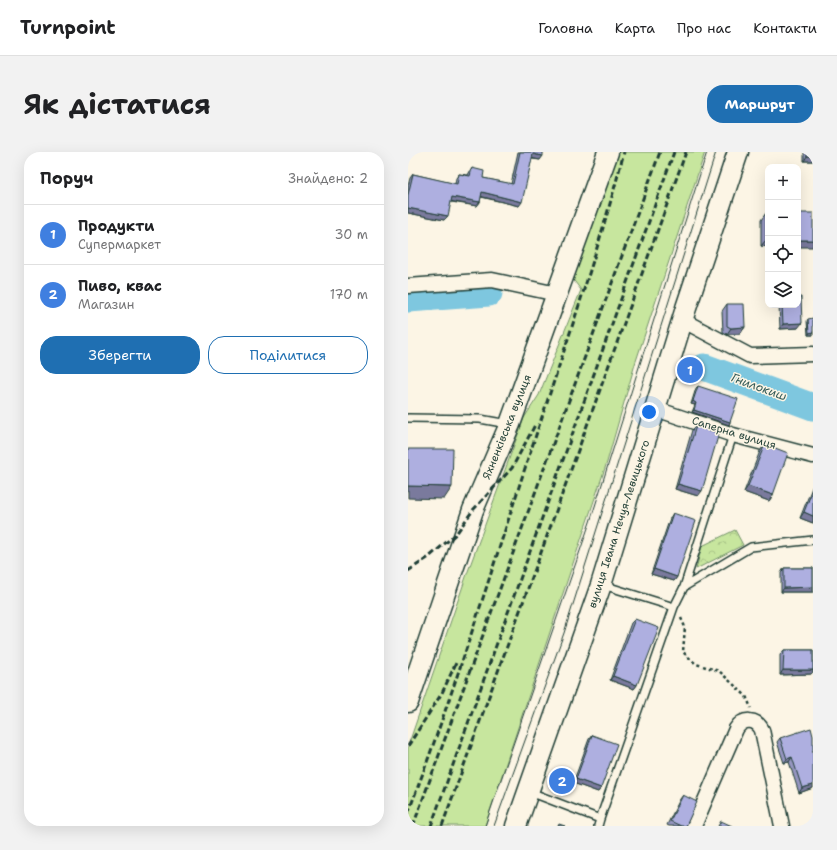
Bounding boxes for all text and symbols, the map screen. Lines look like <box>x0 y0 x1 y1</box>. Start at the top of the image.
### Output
text: Turnpoint <box>20 15 116 40</box>
text: Головна <box>538 19 593 37</box>
text: Карта <box>615 19 655 37</box>
text: Про нас <box>677 19 731 37</box>
text: Контакти <box>753 19 817 37</box>
text: Як дістатися <box>24 85 211 123</box>
button: Маршрут <box>707 85 813 123</box>
map controls <box>765 164 801 308</box>
button: + <box>765 164 801 200</box>
text: Поруч <box>40 167 93 189</box>
text: Знайдено: 2 <box>288 170 368 187</box>
button: − <box>765 200 801 236</box>
text: Продукти <box>78 216 154 236</box>
text: 1 <box>50 226 56 243</box>
text: 30 m <box>334 226 368 243</box>
text: Супермаркет <box>78 236 161 253</box>
button: locate <box>765 236 801 272</box>
button: layers <box>765 272 801 308</box>
text: Пиво, квас <box>78 276 162 296</box>
text: 2 <box>48 286 58 303</box>
text: 170 m <box>330 286 368 303</box>
text: Магазин <box>78 296 134 313</box>
button: Зберегти <box>40 336 200 374</box>
button: Поділитися <box>208 336 368 374</box>
pin: 1 <box>677 355 703 385</box>
water label: Гнилокиш <box>729 370 789 404</box>
street label: Яхненківська вулиця <box>479 372 535 482</box>
your location <box>639 402 659 422</box>
street label: Саперна вулиця <box>690 413 778 453</box>
street label: вулиця Івана Нечуя-Левицького <box>585 438 653 610</box>
pin: 2 <box>549 766 575 796</box>

